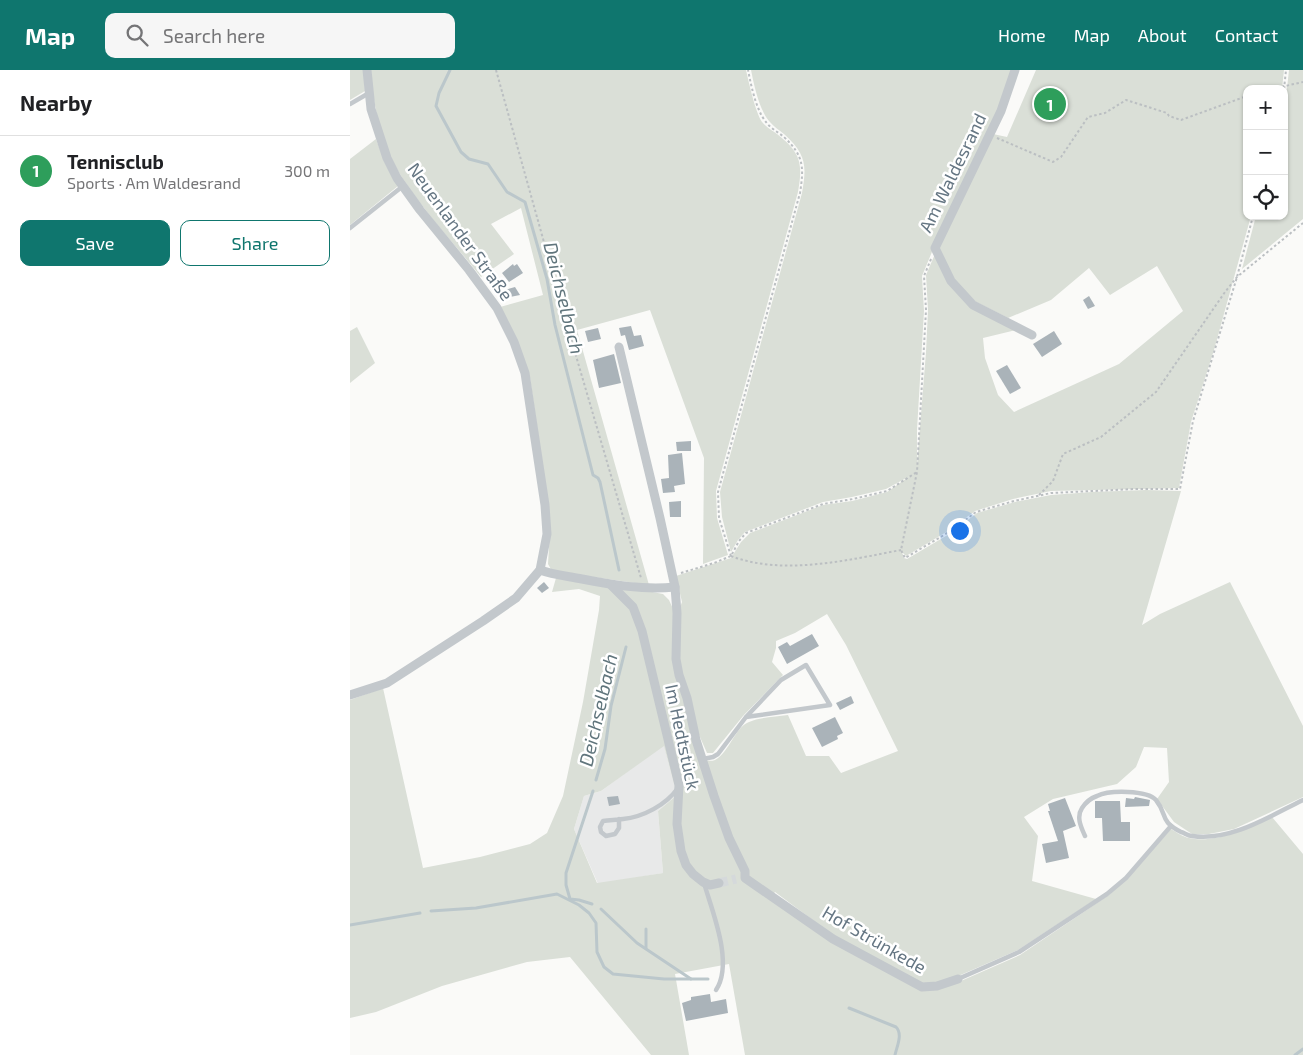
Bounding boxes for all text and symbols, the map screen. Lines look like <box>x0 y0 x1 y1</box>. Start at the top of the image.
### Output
search box <box>105 13 455 58</box>
text: Map <box>25 21 75 50</box>
icon: search <box>123 21 151 49</box>
text: Search here <box>163 24 265 47</box>
text: Home <box>998 24 1046 46</box>
text: Map <box>1074 24 1110 46</box>
text: About <box>1138 24 1187 46</box>
text: Contact <box>1215 24 1278 46</box>
pin: 1 <box>1034 85 1066 123</box>
map controls <box>1243 85 1288 220</box>
button: + <box>1243 85 1288 130</box>
text: Nearby <box>20 90 92 115</box>
street label: Am Waldesrand <box>914 109 990 236</box>
button: − <box>1243 130 1288 175</box>
text: Tennisclub <box>67 150 164 173</box>
street label: Neuenlander Straße <box>403 158 518 305</box>
text: 1 <box>33 161 39 180</box>
text: 300 m <box>284 161 330 180</box>
text: Sports · Am Waldesrand <box>67 173 241 192</box>
button: locate <box>1243 175 1288 220</box>
button: Save <box>20 220 170 266</box>
button: Share <box>180 220 330 266</box>
water label: Deichselbach <box>539 239 590 356</box>
your location <box>947 518 973 544</box>
water label: Deichselbach <box>573 651 622 768</box>
street label: Im Hedtstück <box>661 682 705 792</box>
street label: Hof Strünkede <box>819 901 930 978</box>

